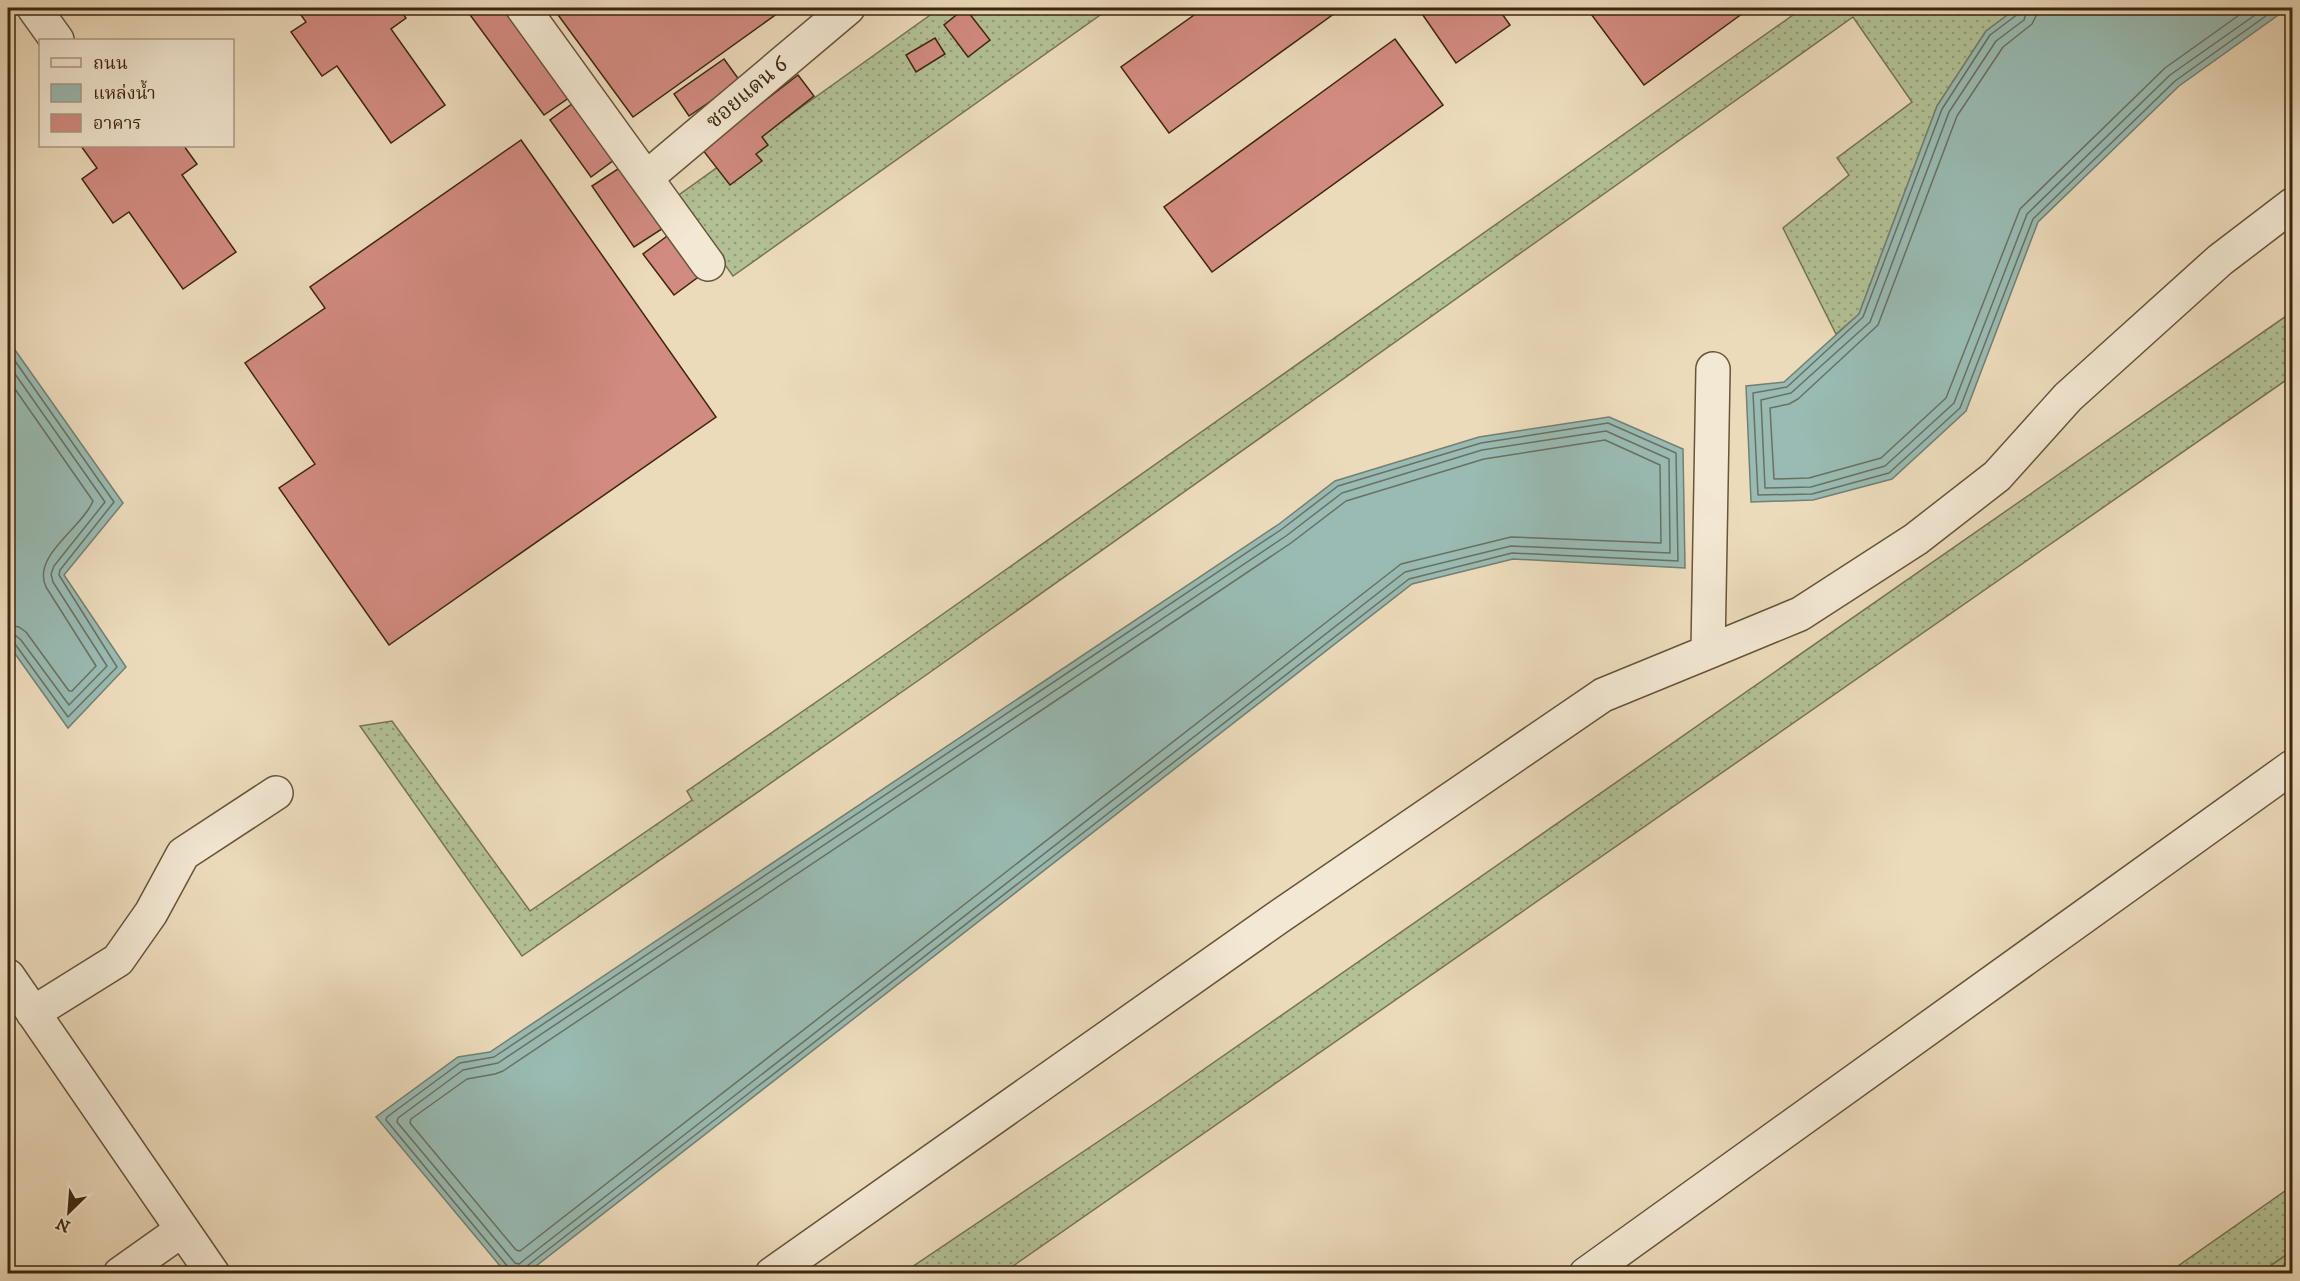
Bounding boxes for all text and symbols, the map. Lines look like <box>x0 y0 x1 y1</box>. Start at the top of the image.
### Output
legend <box>39 39 234 147</box>
street label: ซอยแดน 6 <box>701 50 795 135</box>
text: ถนน <box>93 53 128 75</box>
text: แหล่งน้ำ <box>93 79 156 105</box>
text: อาคาร <box>93 113 142 135</box>
north arrow <box>39 1182 99 1242</box>
text: N <box>53 1213 73 1237</box>

